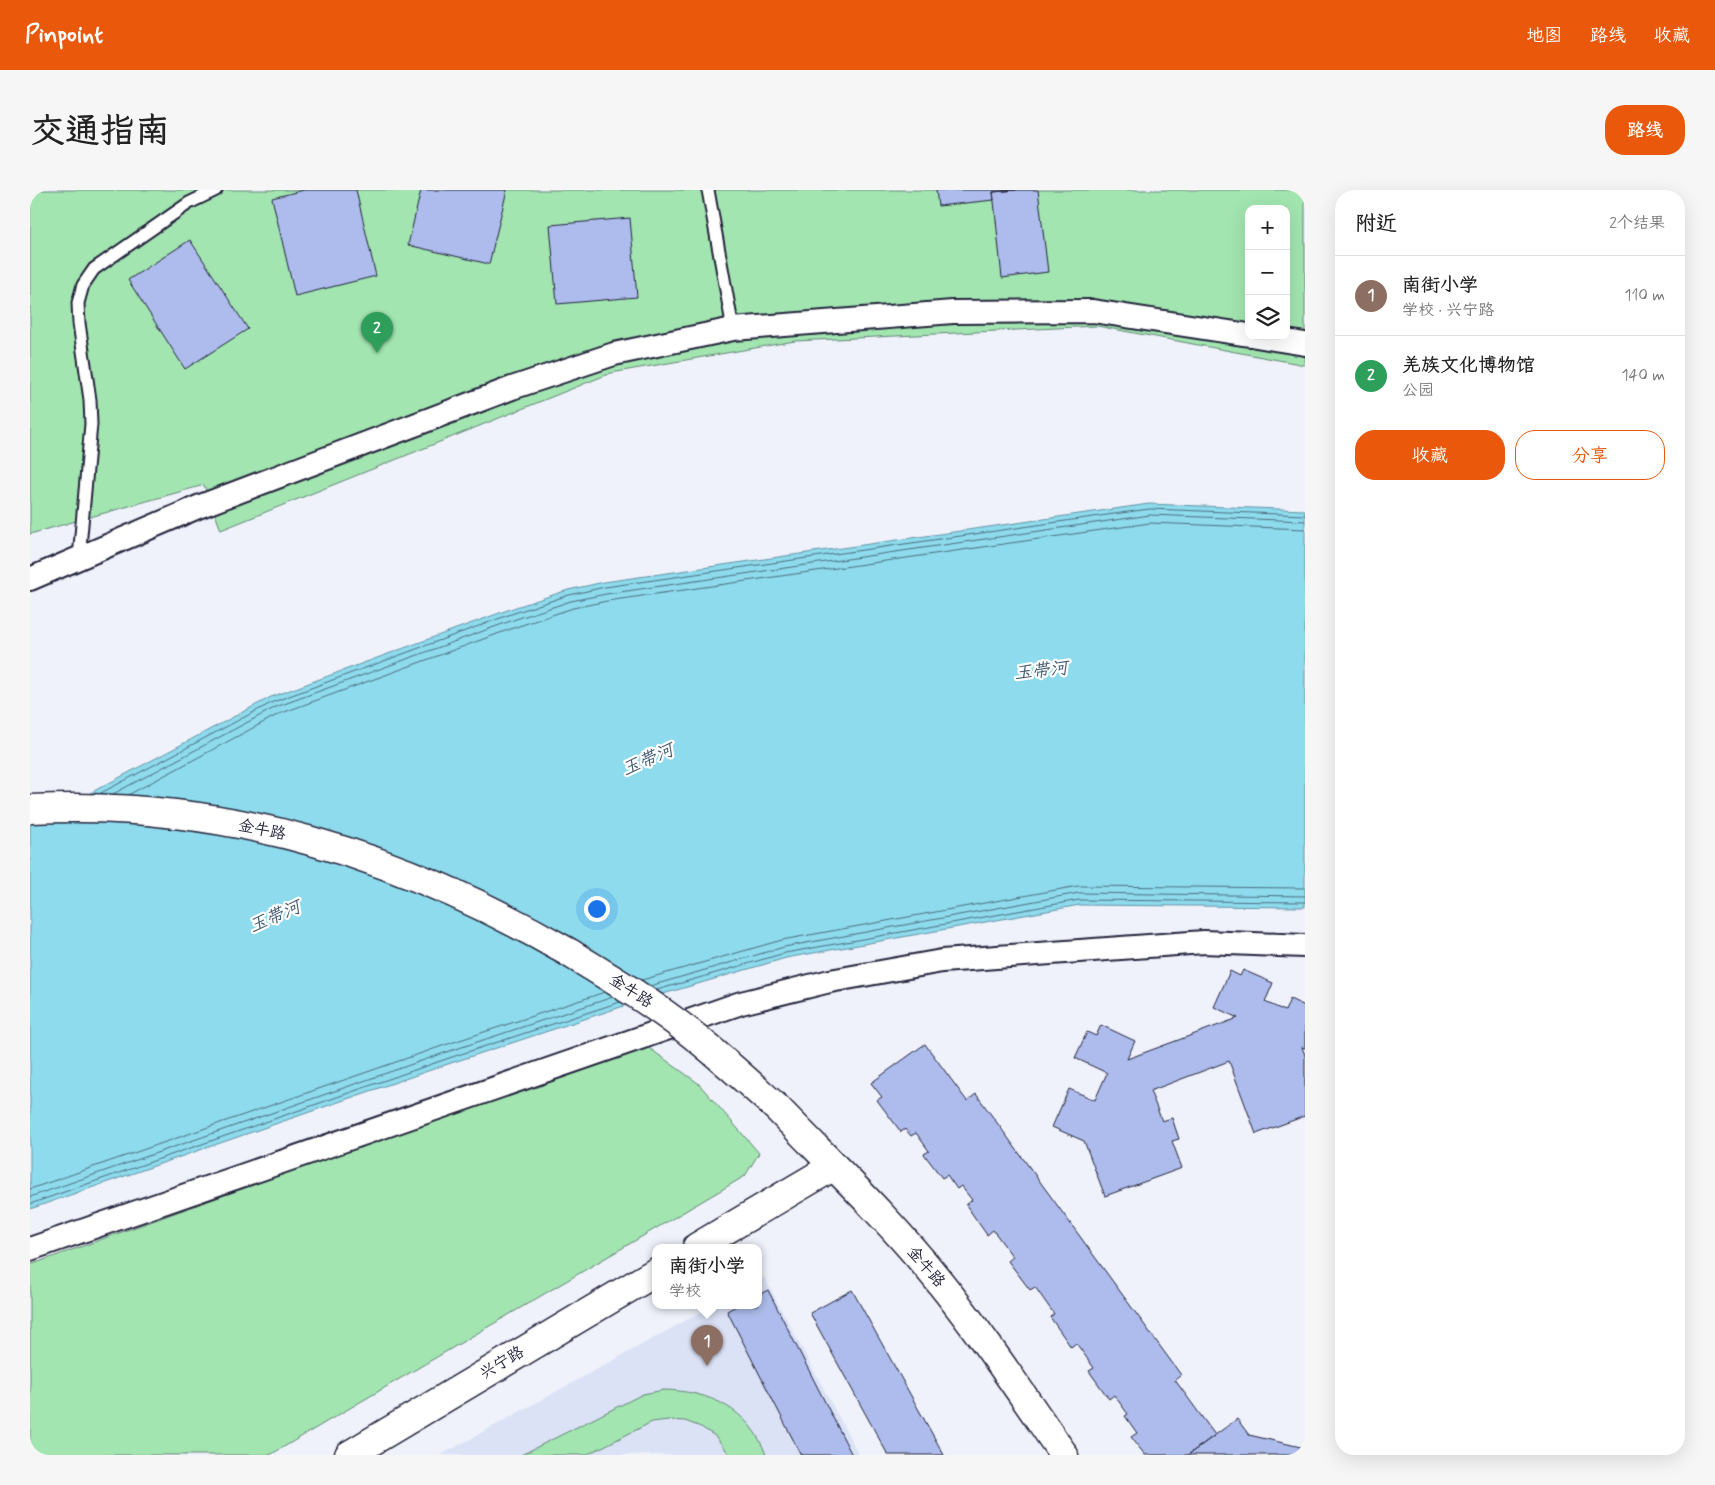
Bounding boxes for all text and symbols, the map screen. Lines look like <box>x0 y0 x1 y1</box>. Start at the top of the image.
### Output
text: Pinpoint <box>25 20 103 51</box>
text: 地图 <box>1526 24 1562 48</box>
text: 路线 <box>1590 24 1626 48</box>
text: 收藏 <box>1654 24 1690 48</box>
button: 路线 <box>1605 105 1685 155</box>
text: 交通指南 <box>30 109 170 155</box>
map controls <box>1245 205 1290 340</box>
button: + <box>1245 205 1290 250</box>
text: 附近 <box>1355 210 1397 238</box>
text: 2个结果 <box>1609 213 1665 234</box>
button: − <box>1245 250 1290 295</box>
text: 南街小学 <box>1402 273 1478 298</box>
text: 1 <box>1367 285 1375 306</box>
text: 110 m <box>1624 285 1665 306</box>
button: layers <box>1245 295 1290 340</box>
text: 学校 · 兴宁路 <box>1402 300 1494 321</box>
pin: 2 <box>361 312 393 353</box>
text: 羌族文化博物馆 <box>1402 353 1535 378</box>
text: 2 <box>1367 365 1375 386</box>
text: 140 m <box>1621 365 1665 386</box>
text: 公园 <box>1402 380 1434 401</box>
button: 收藏 <box>1355 430 1505 480</box>
button: 分享 <box>1515 430 1665 480</box>
water label: 玉带河 <box>1013 656 1072 686</box>
water label: 玉带河 <box>618 737 680 782</box>
street label: 金牛路 <box>236 815 288 845</box>
water label: 玉带河 <box>245 894 307 939</box>
your location <box>584 896 610 922</box>
street label: 金牛路 <box>605 969 657 1013</box>
street label: 金牛路 <box>902 1242 950 1292</box>
popup <box>652 1244 762 1309</box>
text: 南街小学 <box>669 1254 745 1279</box>
text: 学校 <box>669 1281 701 1302</box>
pin: 1 <box>691 1325 723 1366</box>
street label: 兴宁路 <box>476 1342 528 1384</box>

